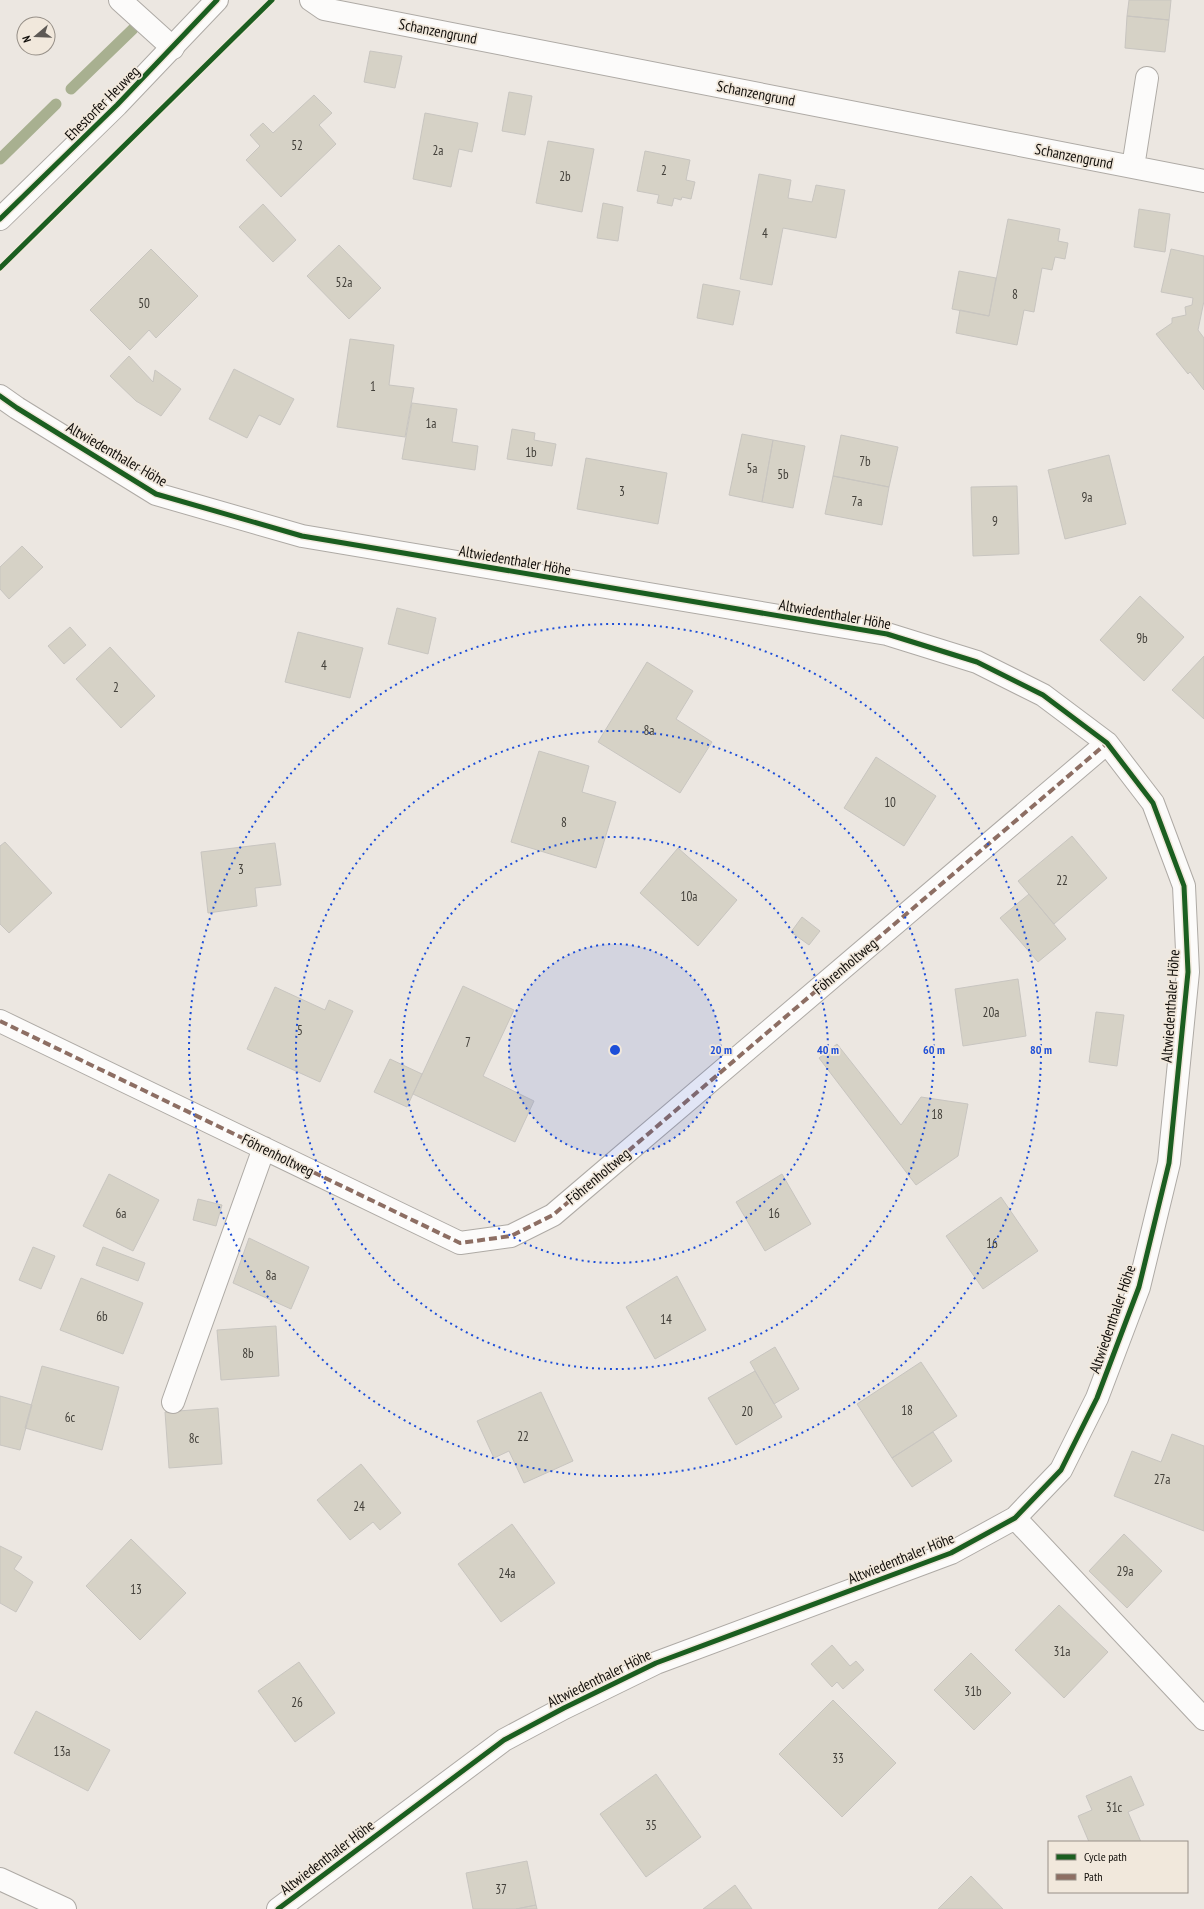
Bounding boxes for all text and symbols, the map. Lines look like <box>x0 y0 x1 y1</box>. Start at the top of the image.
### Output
street label: Schanzengrund <box>397 14 479 48</box>
north arrow <box>16 16 56 56</box>
text: N <box>19 34 34 44</box>
street label: Ehestorfer Heuweg <box>61 62 143 144</box>
street label: Schanzengrund <box>715 76 797 110</box>
house number: 52 <box>291 137 303 154</box>
street label: Schanzengrund <box>1033 139 1115 173</box>
house number: 2a <box>432 142 444 159</box>
house number: 2 <box>661 162 667 179</box>
house number: 2b <box>559 168 571 185</box>
house number: 4 <box>762 225 768 242</box>
house number: 52a <box>336 274 352 291</box>
house number: 8 <box>1012 286 1018 303</box>
house number: 50 <box>138 295 150 312</box>
house number: 1 <box>370 378 376 395</box>
house number: 1a <box>425 415 437 432</box>
street label: Altwiedenthaler Höhe <box>63 417 171 491</box>
house number: 1b <box>525 444 537 461</box>
house number: 7b <box>859 453 871 470</box>
house number: 5a <box>746 460 758 477</box>
house number: 5b <box>777 466 789 483</box>
house number: 3 <box>619 483 625 500</box>
house number: 9a <box>1081 489 1093 506</box>
house number: 7a <box>852 493 862 510</box>
house number: 9 <box>992 513 998 530</box>
street label: Altwiedenthaler Höhe <box>458 541 572 579</box>
street label: Altwiedenthaler Höhe <box>778 595 892 633</box>
house number: 9b <box>1136 630 1148 647</box>
house number: 4 <box>321 657 327 674</box>
house number: 2 <box>113 679 119 696</box>
house number: 8a <box>643 722 655 739</box>
house number: 10 <box>884 794 896 811</box>
house number: 8 <box>561 814 567 831</box>
house number: 3 <box>238 861 244 878</box>
house number: 22 <box>1056 872 1068 889</box>
house number: 10a <box>681 888 697 905</box>
street label: Föhrenholtweg <box>809 934 881 998</box>
street label: Altwiedenthaler Höhe <box>1157 949 1183 1063</box>
house number: 20a <box>983 1004 999 1021</box>
house number: 5 <box>297 1022 303 1039</box>
house number: 7 <box>465 1034 471 1051</box>
text: 20 m <box>710 1042 732 1057</box>
text: 40 m <box>817 1042 839 1057</box>
text: 60 m <box>923 1042 945 1057</box>
text: 80 m <box>1030 1042 1052 1057</box>
centre of rings <box>608 1043 622 1057</box>
house number: 18 <box>931 1106 943 1123</box>
street label: Föhrenholtweg <box>239 1129 317 1181</box>
street label: Föhrenholtweg <box>562 1144 634 1208</box>
house number: 6a <box>115 1205 127 1222</box>
house number: 16 <box>768 1205 780 1222</box>
house number: 16 <box>986 1235 998 1252</box>
street label: Altwiedenthaler Höhe <box>1085 1262 1139 1376</box>
house number: 8a <box>265 1267 277 1284</box>
house number: 6b <box>96 1308 108 1325</box>
house number: 14 <box>660 1311 672 1328</box>
house number: 8b <box>242 1345 254 1362</box>
house number: 18 <box>901 1402 913 1419</box>
house number: 20 <box>741 1403 753 1420</box>
house number: 6c <box>65 1409 76 1426</box>
house number: 22 <box>517 1428 529 1445</box>
house number: 8c <box>189 1430 200 1447</box>
house number: 27a <box>1154 1471 1170 1488</box>
house number: 24 <box>353 1498 365 1515</box>
street label: Altwiedenthaler Höhe <box>845 1528 957 1588</box>
house number: 29a <box>1117 1563 1133 1580</box>
house number: 24a <box>499 1565 515 1582</box>
house number: 13 <box>130 1581 142 1598</box>
house number: 31a <box>1054 1643 1070 1660</box>
street label: Altwiedenthaler Höhe <box>544 1645 654 1711</box>
house number: 31b <box>964 1683 982 1700</box>
house number: 26 <box>291 1694 303 1711</box>
house number: 13a <box>54 1743 70 1760</box>
house number: 33 <box>832 1750 844 1767</box>
house number: 31c <box>1106 1799 1123 1816</box>
street label: Altwiedenthaler Höhe <box>276 1815 378 1899</box>
house number: 35 <box>645 1817 657 1834</box>
legend <box>1048 1841 1188 1893</box>
text: Cycle path <box>1084 1849 1127 1864</box>
text: Path <box>1084 1869 1102 1884</box>
house number: 37 <box>495 1881 507 1898</box>

